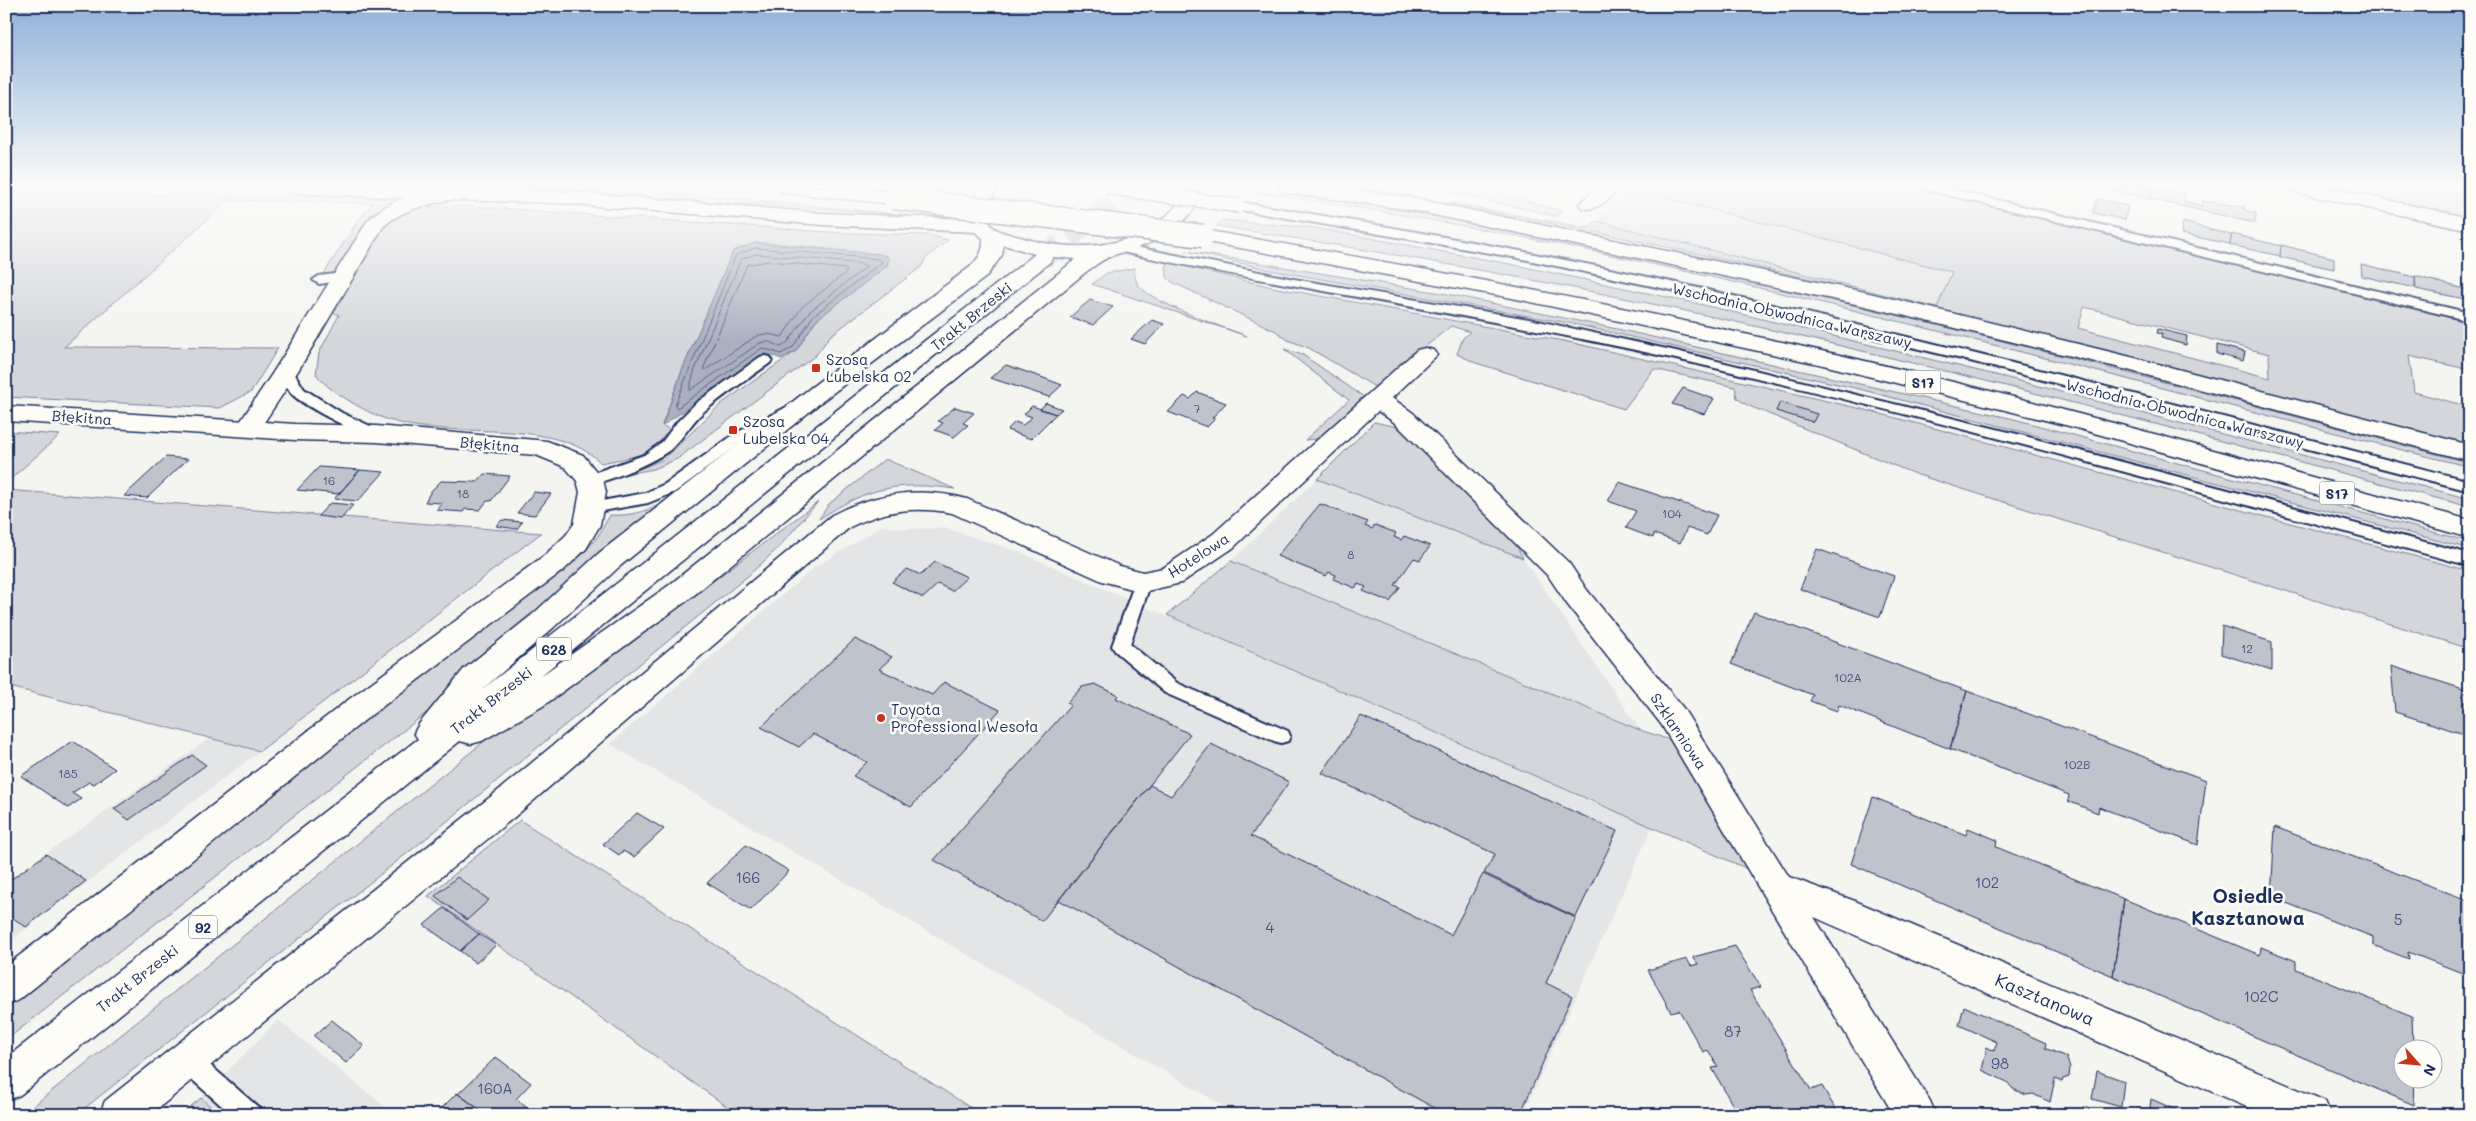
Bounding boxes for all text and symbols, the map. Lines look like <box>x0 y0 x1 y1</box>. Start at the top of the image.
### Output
street label: Trakt Brzeski <box>926 277 1016 355</box>
street label: Wschodnia Obwodnica Warszawy <box>1670 278 1914 352</box>
place label: Szosa Lubelska 02 <box>826 349 912 386</box>
marker: Szosa Lubelska 02 <box>810 362 822 374</box>
road number: S17 <box>1906 371 1940 394</box>
street label: Wschodnia Obwodnica Warszawy <box>2064 374 2306 452</box>
house number: 7 <box>1194 400 1201 416</box>
street label: Błękitna <box>51 405 113 429</box>
place label: Szosa Lubelska 04 <box>743 411 829 448</box>
marker: Szosa Lubelska 04 <box>727 424 739 436</box>
street label: Błękitna <box>459 431 521 457</box>
house number: 16 <box>323 472 335 488</box>
road number: S17 <box>2320 482 2354 504</box>
house number: 18 <box>457 485 469 501</box>
house number: 104 <box>1662 505 1682 521</box>
street label: Hotelowa <box>1164 528 1232 582</box>
house number: 8 <box>1347 546 1355 562</box>
road number: 628 <box>536 638 572 661</box>
house number: 12 <box>2241 640 2253 656</box>
street label: Trakt Brzeski <box>446 662 536 738</box>
house number: 102A <box>1834 669 1862 685</box>
street label: Szklarniowa <box>1646 689 1712 773</box>
place label: Toyota Professional Wesoła <box>891 699 1039 736</box>
marker: Toyota Professional Wesoła <box>875 712 887 724</box>
house number: 102B <box>2064 756 2090 772</box>
house number: 185 <box>58 765 78 781</box>
house number: 166 <box>736 867 760 887</box>
house number: 102 <box>1975 872 1999 892</box>
district label: Osiedle Kasztanowa <box>2191 883 2305 930</box>
house number: 5 <box>2394 909 2402 929</box>
road number: 92 <box>189 916 217 939</box>
house number: 4 <box>1266 917 1275 937</box>
street label: Trakt Brzeski <box>92 940 182 1016</box>
street label: Kasztanowa <box>1992 967 2098 1031</box>
house number: 102C <box>2243 986 2279 1006</box>
house number: 87 <box>1724 1021 1742 1041</box>
north arrow <box>2394 1038 2444 1088</box>
house number: 98 <box>1991 1053 2009 1073</box>
text: N <box>2419 1061 2441 1079</box>
house number: 160A <box>477 1078 513 1098</box>

